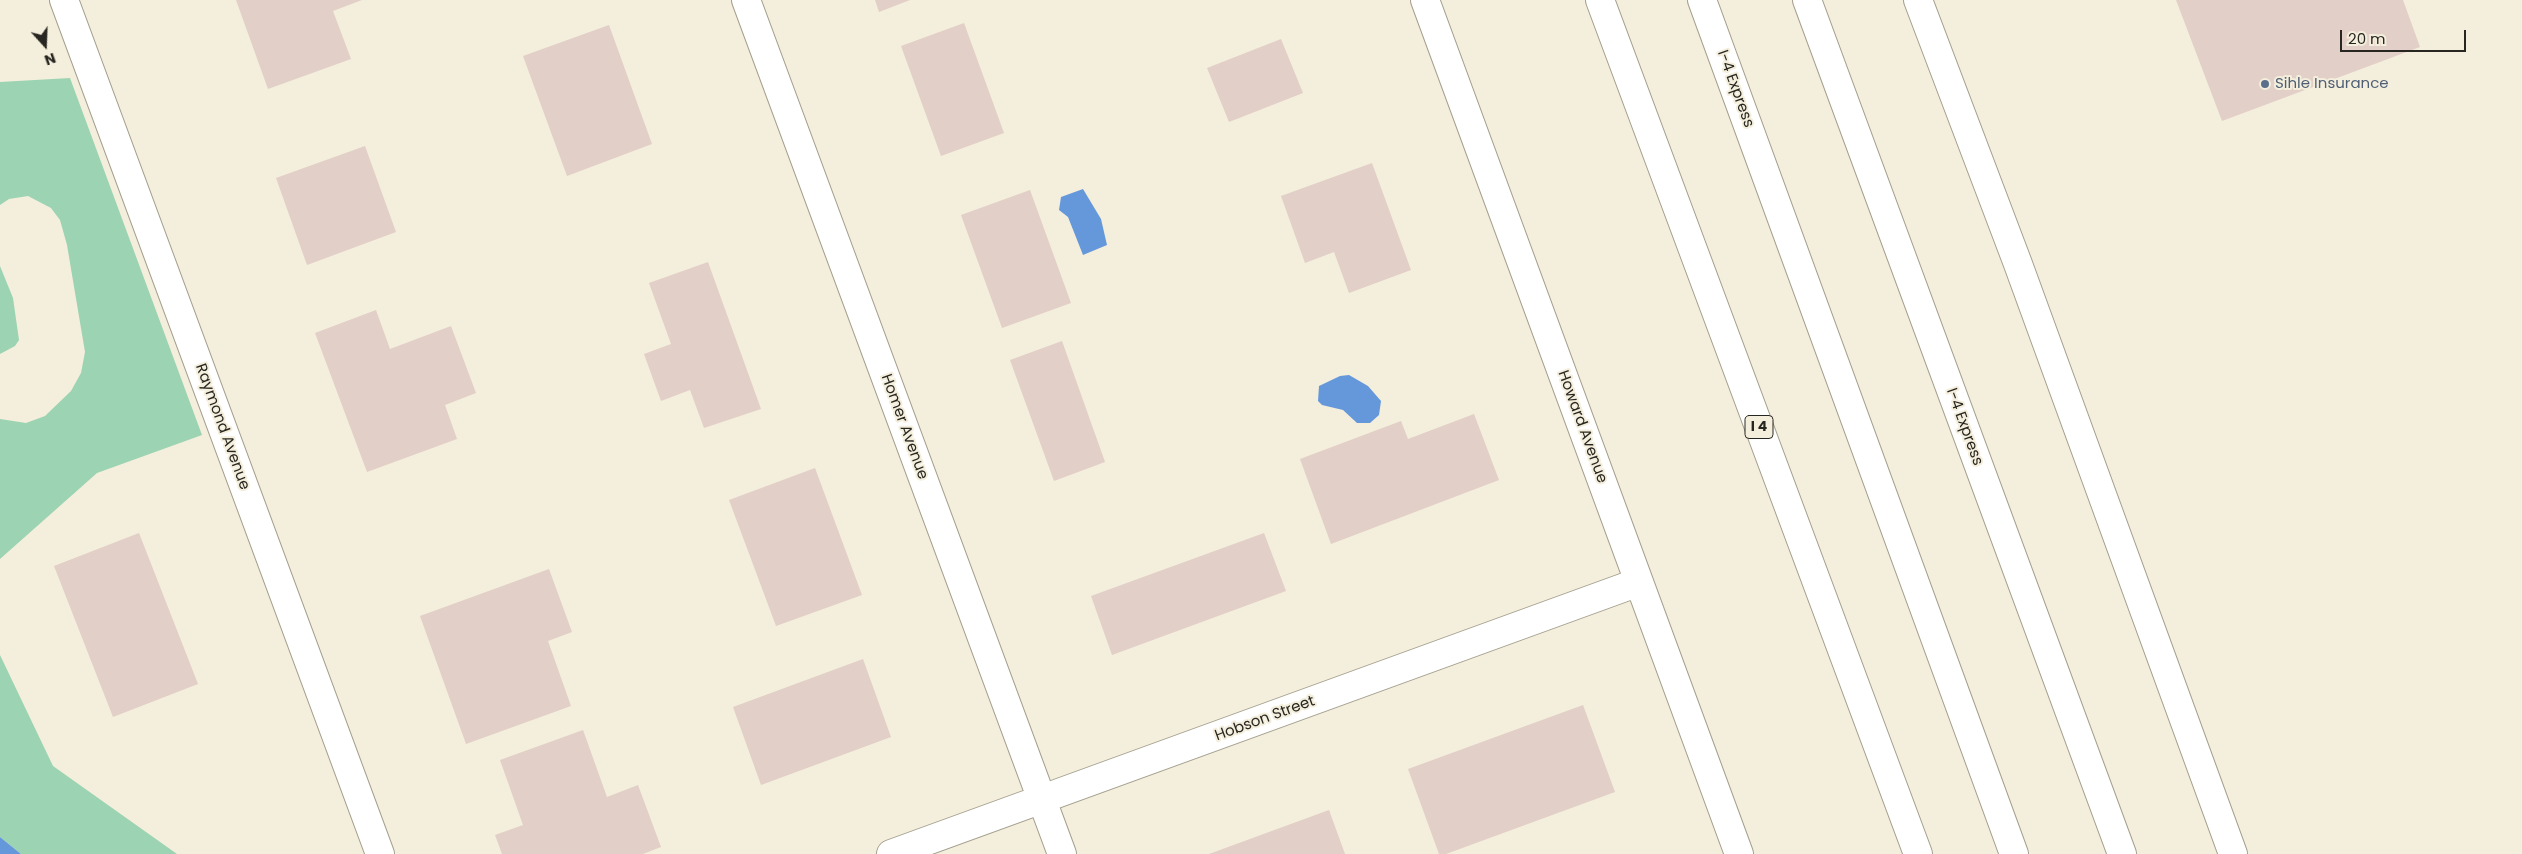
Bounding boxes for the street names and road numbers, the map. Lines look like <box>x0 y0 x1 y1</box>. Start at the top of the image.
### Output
street label: I-4 Express <box>1713 48 1757 130</box>
street label: Raymond Avenue <box>191 362 253 492</box>
street label: Howard Avenue <box>1553 368 1611 486</box>
street label: Homer Avenue <box>877 372 931 482</box>
street label: I-4 Express <box>1942 386 1986 468</box>
road number: I 4 <box>1745 416 1773 438</box>
street label: Hobson Street <box>1213 693 1317 745</box>

